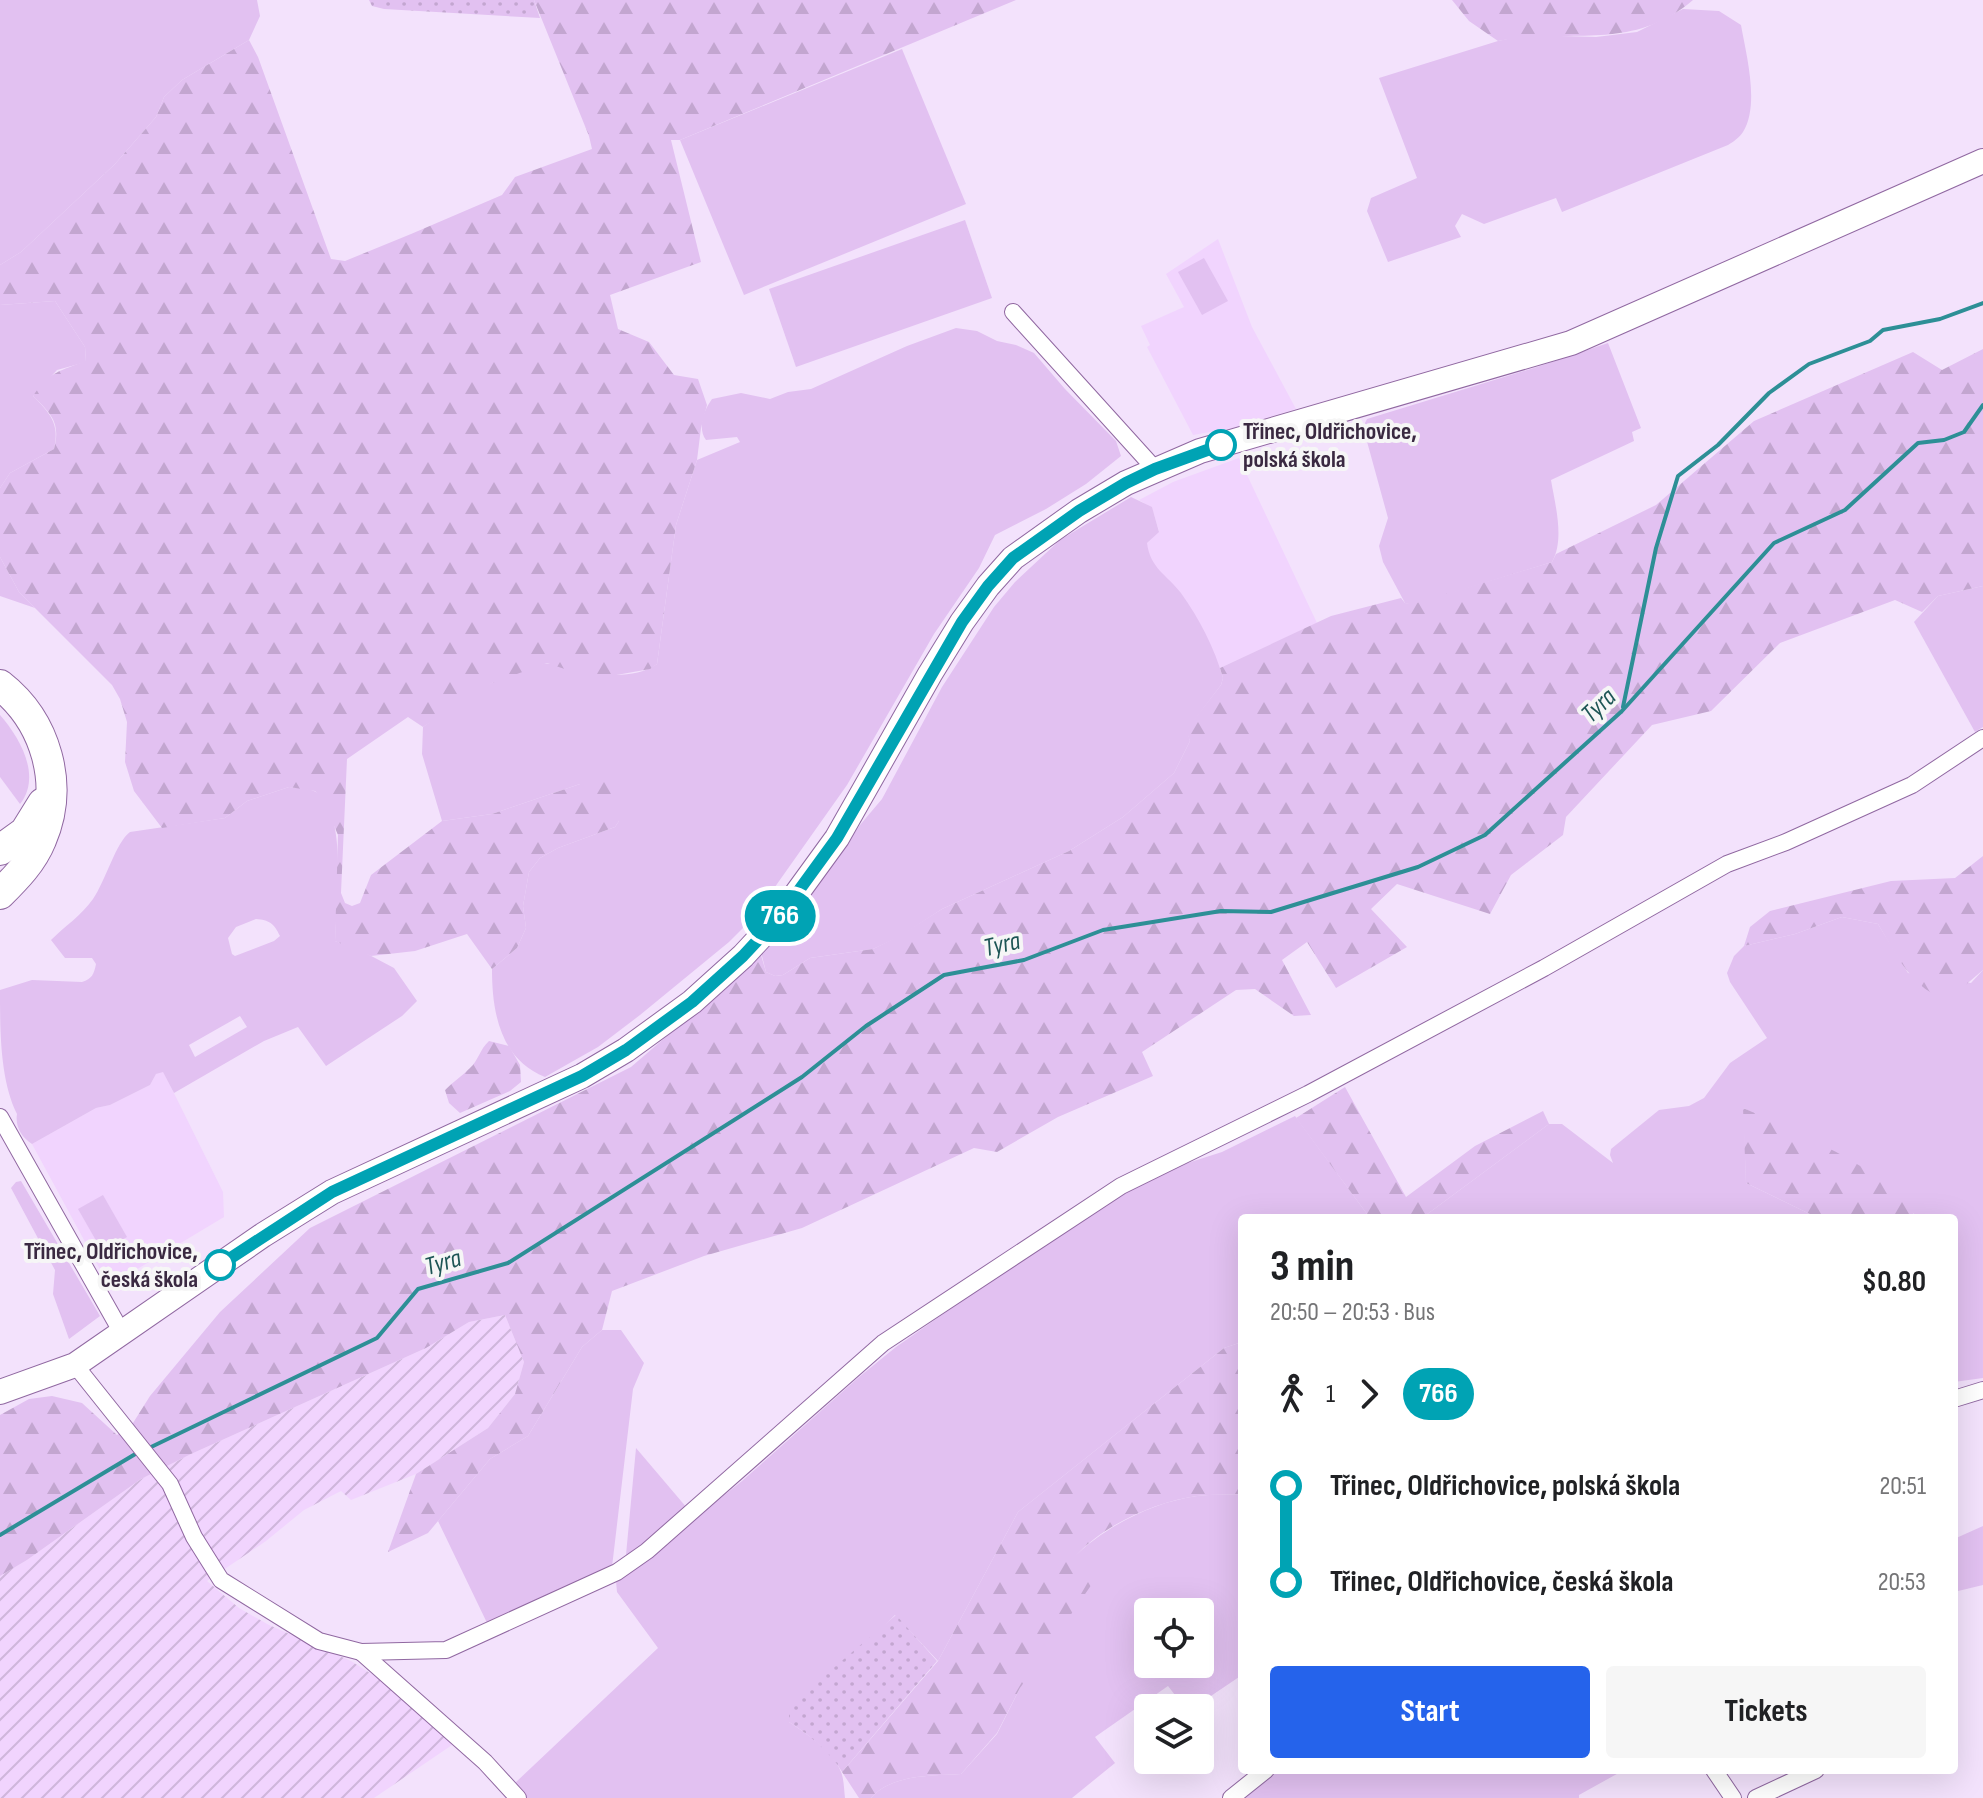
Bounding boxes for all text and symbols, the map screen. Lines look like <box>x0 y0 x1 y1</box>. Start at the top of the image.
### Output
place label: Třinec, Oldřichovice, polská škola <box>1243 417 1417 474</box>
marker: Třinec, Oldřichovice, polská škola <box>1206 430 1236 460</box>
water label: Tyra <box>1575 682 1623 730</box>
line badge: 766 <box>734 890 826 942</box>
text: 766 <box>761 899 799 932</box>
water label: Tyra <box>981 926 1024 964</box>
place label: Třinec, Oldřichovice, česká škola <box>24 1237 198 1294</box>
text: 3 min <box>1270 1240 1354 1293</box>
water label: Tyra <box>421 1243 465 1283</box>
marker: Třinec, Oldřichovice, česká škola <box>205 1250 235 1280</box>
text: $0.80 <box>1862 1264 1926 1300</box>
text: 20:50 – 20:53 · Bus <box>1270 1297 1435 1328</box>
icon: walk <box>1270 1372 1314 1416</box>
icon: forward <box>1347 1372 1391 1416</box>
text: 766 <box>1419 1377 1458 1410</box>
text: 1 <box>1326 1379 1335 1410</box>
text: Třinec, Oldřichovice, polská škola <box>1330 1468 1680 1504</box>
text: 20:51 <box>1880 1471 1926 1502</box>
text: Třinec, Oldřichovice, česká škola <box>1330 1564 1674 1600</box>
text: 20:53 <box>1878 1567 1926 1598</box>
map controls <box>1134 1598 1214 1774</box>
button: locate <box>1134 1598 1214 1678</box>
button: Start <box>1270 1666 1590 1758</box>
button: Tickets <box>1606 1666 1926 1758</box>
button: layers <box>1134 1694 1214 1774</box>

